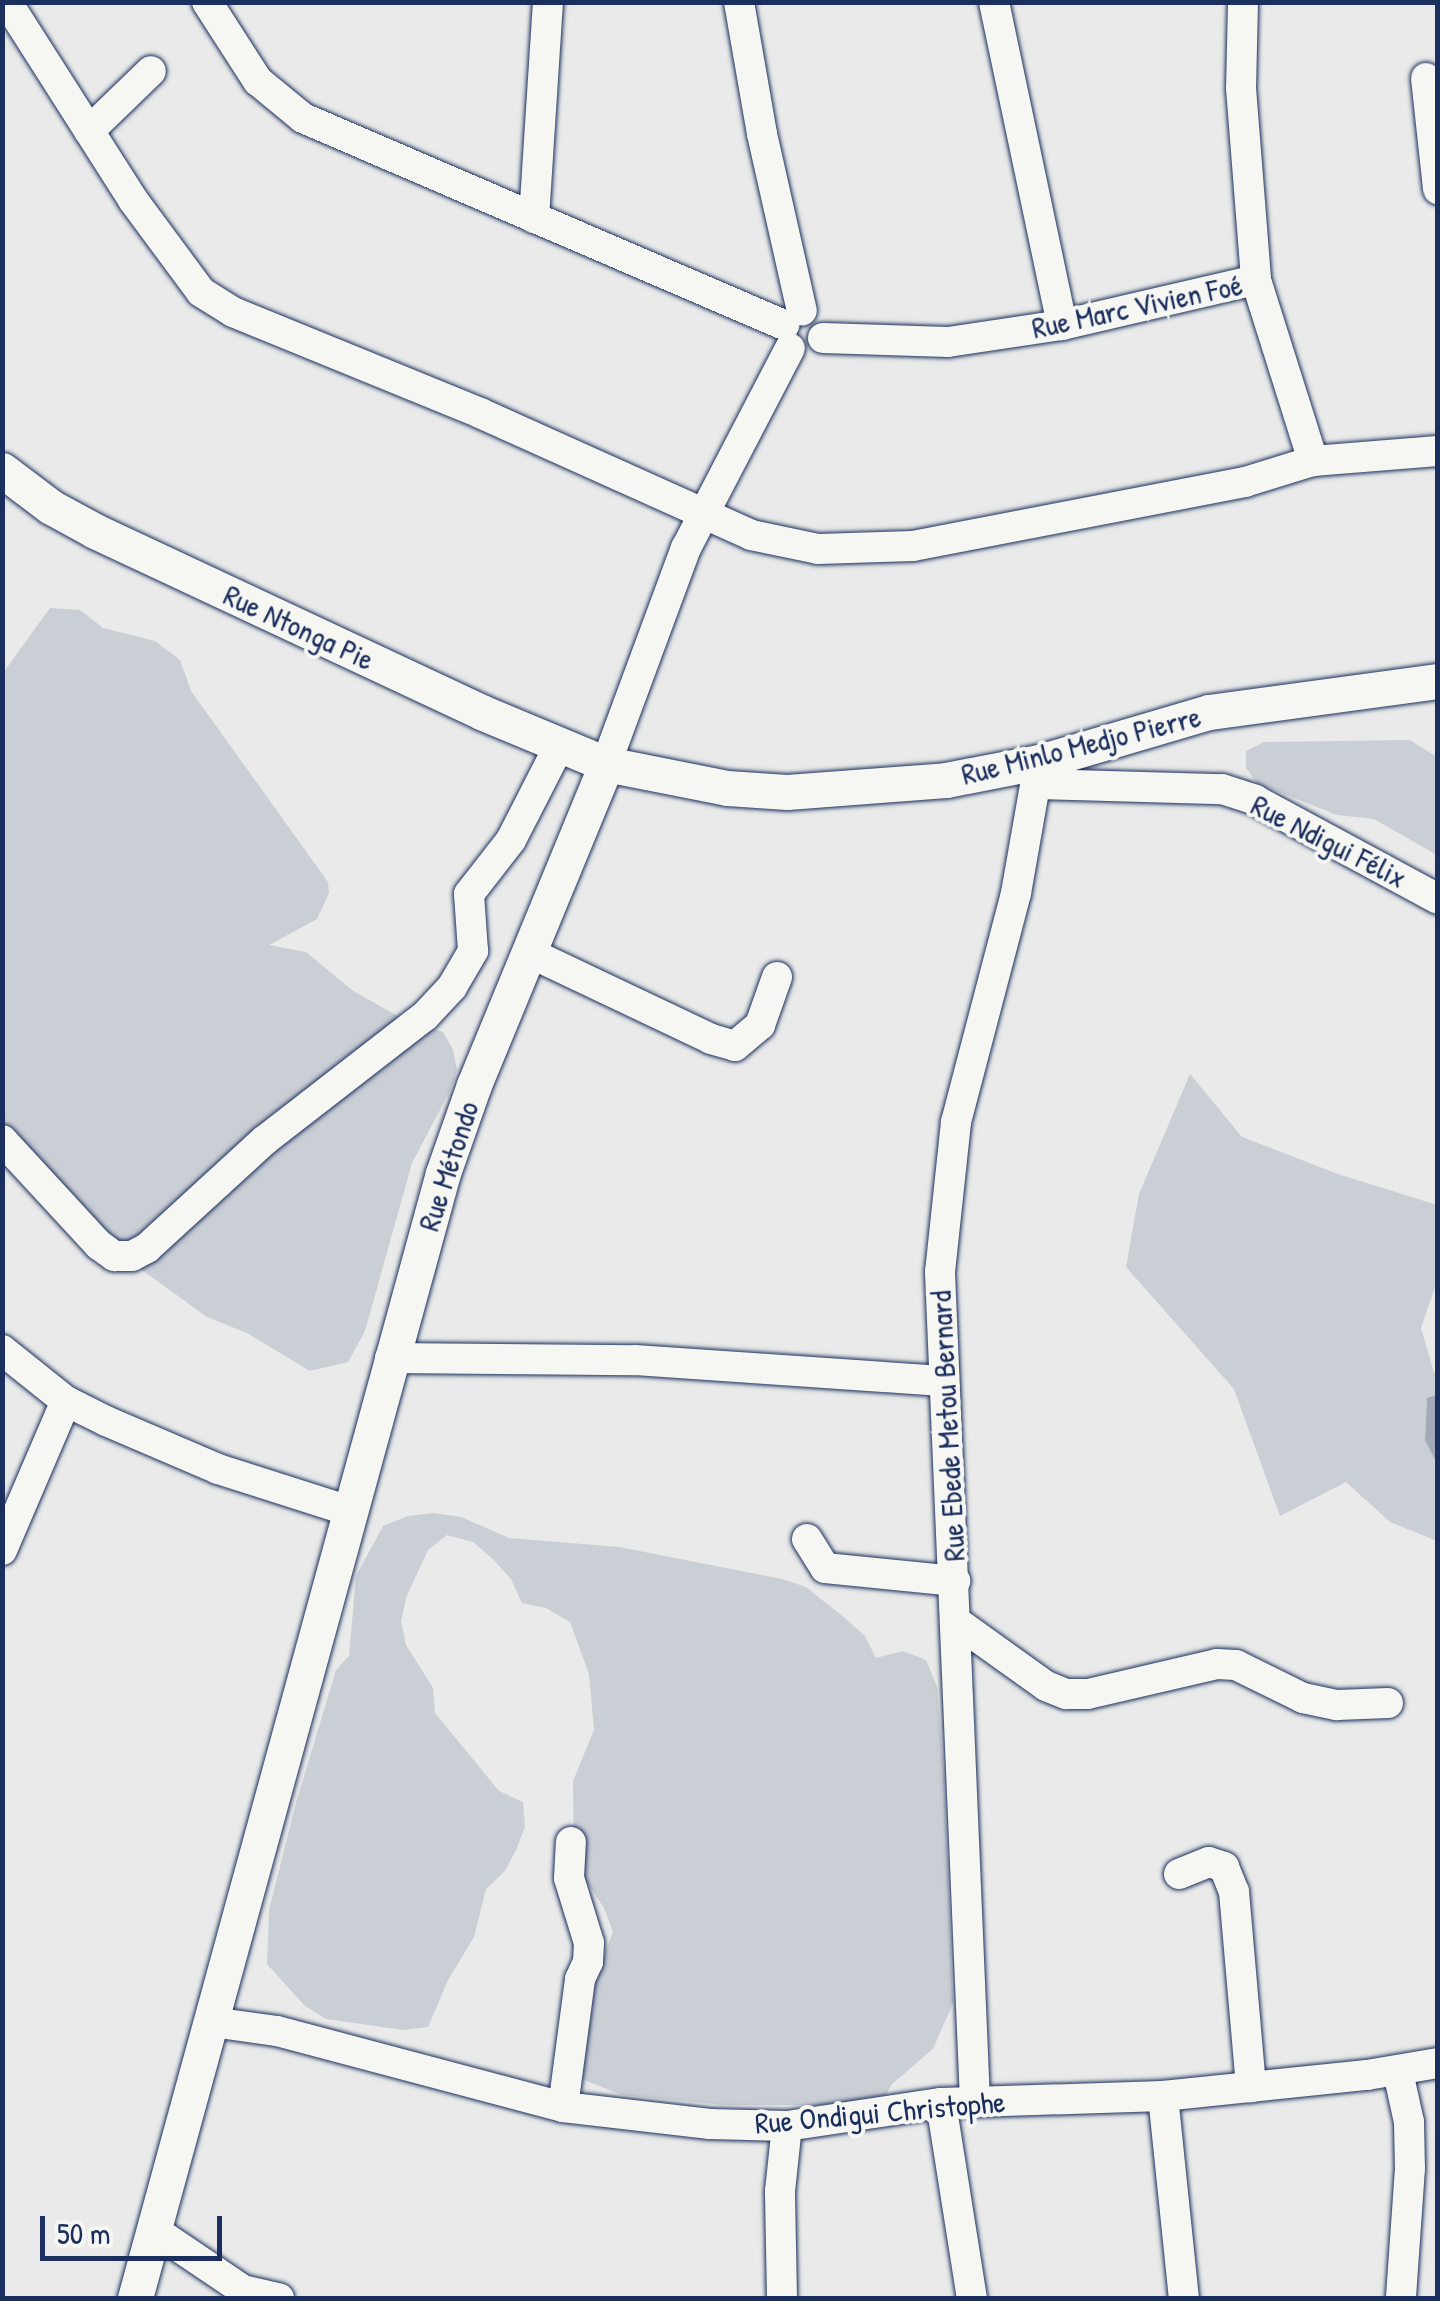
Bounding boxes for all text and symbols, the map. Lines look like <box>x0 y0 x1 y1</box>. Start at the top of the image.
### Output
street label: Rue Marc Vivien Foé <box>1029 266 1245 346</box>
street label: Rue Ntonga Pie <box>218 577 380 677</box>
street label: Rue Minlo Medjo Pierre <box>958 698 1204 792</box>
street label: Rue Ndigui Félix <box>1245 787 1413 895</box>
street label: Rue Métondo <box>410 1097 486 1235</box>
street label: Rue Ebede Metou Bernard <box>922 1290 972 1562</box>
street label: Rue Ondigui Christophe <box>754 2083 1006 2141</box>
scale bar <box>45 2196 228 2258</box>
text: 50 m <box>57 2213 110 2253</box>

